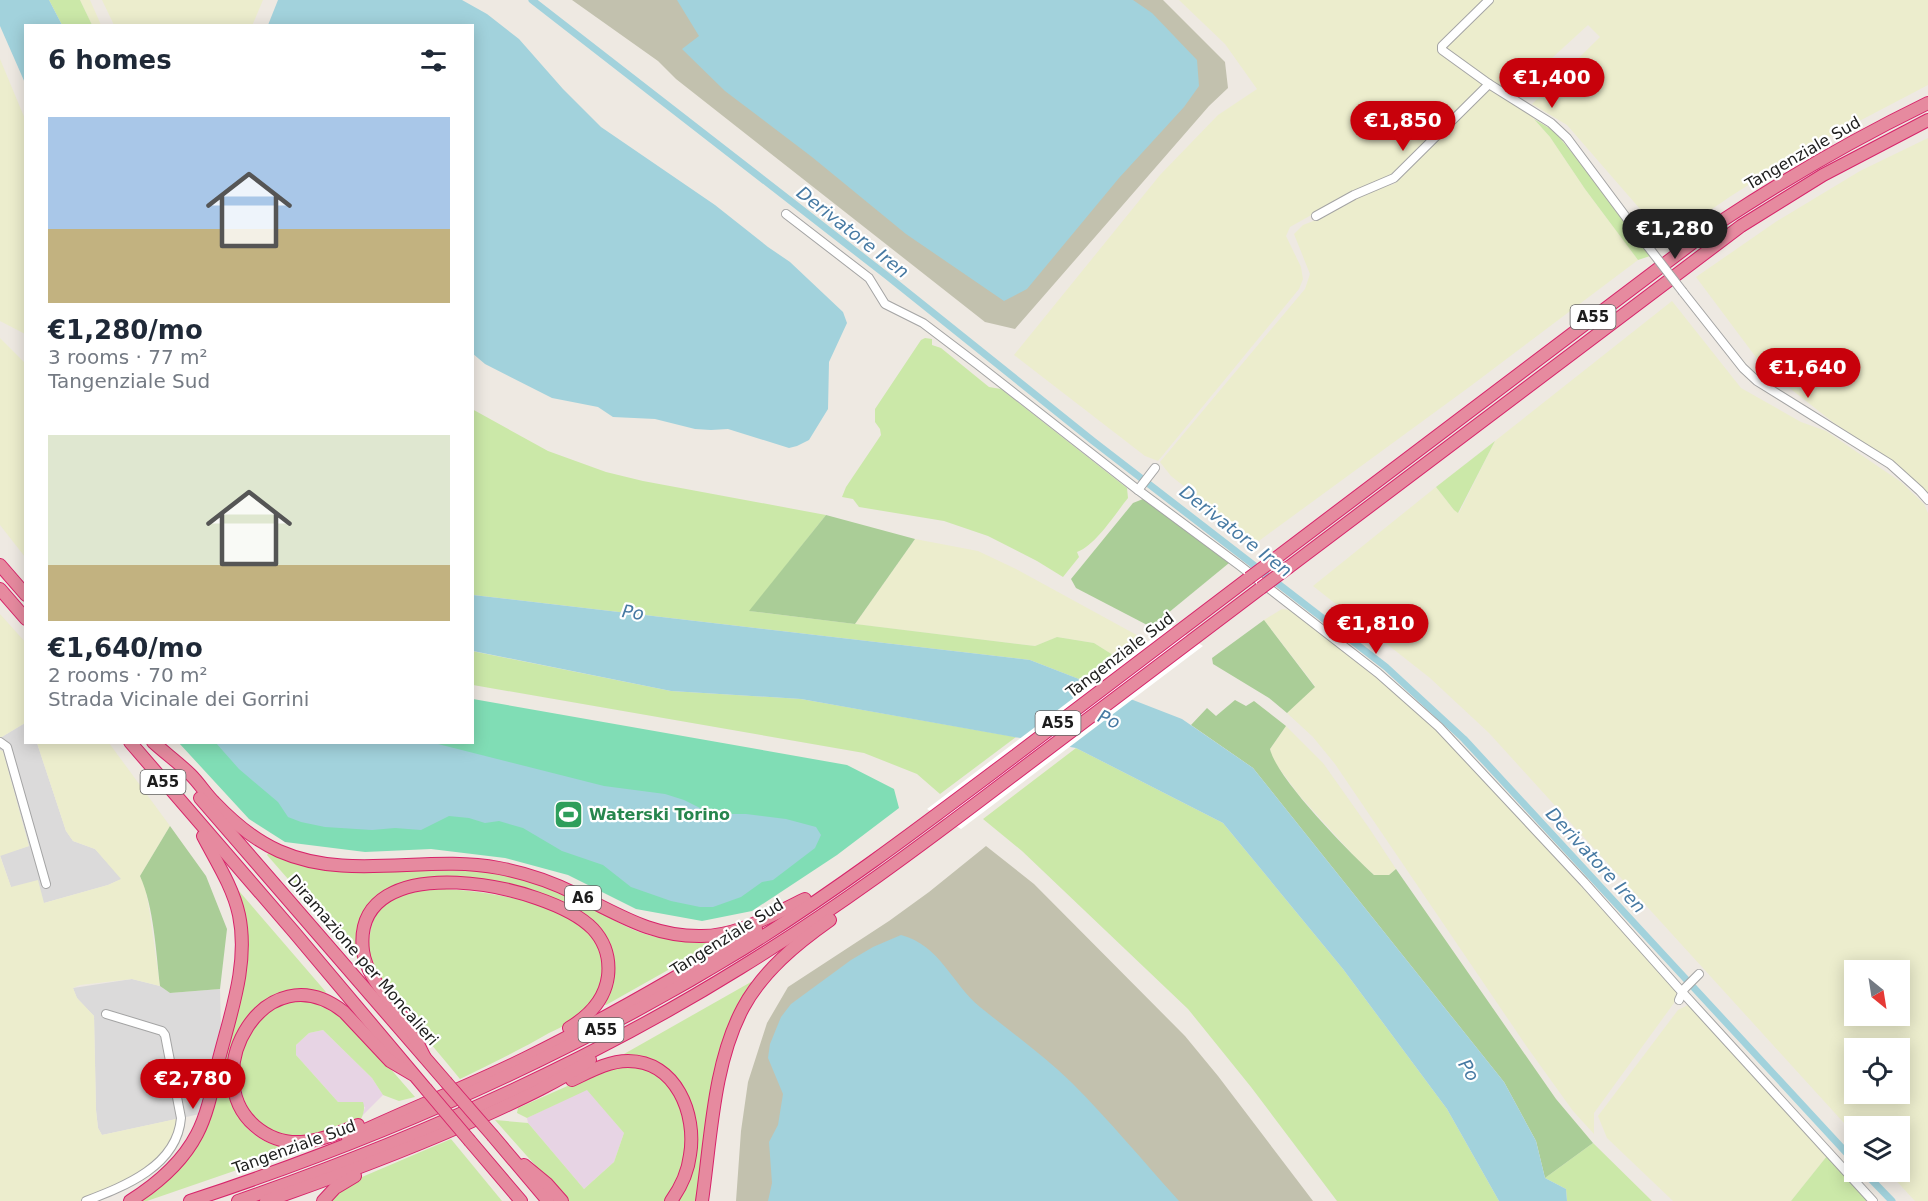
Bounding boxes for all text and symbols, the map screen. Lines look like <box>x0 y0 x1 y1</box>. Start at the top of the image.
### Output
icon: filters <box>417 44 450 77</box>
text: 6 homes <box>48 45 172 75</box>
pin: €1,400 <box>1503 58 1601 109</box>
text: €1,400 <box>1513 65 1591 89</box>
pin: €1,850 <box>1354 101 1452 152</box>
text: €1,850 <box>1364 108 1442 132</box>
street label: Tangenziale Sud <box>1741 112 1864 194</box>
icon: home <box>195 156 303 264</box>
water label: Derivatore Iren <box>793 182 913 282</box>
pin: €1,280 <box>1626 209 1724 260</box>
text: €1,280 <box>1636 216 1714 240</box>
road number: A55 <box>1570 305 1616 329</box>
text: €1,280/mo <box>48 315 203 345</box>
text: 3 rooms · 77 m² <box>48 345 208 369</box>
pin: €1,640 <box>1759 348 1857 399</box>
text: €1,640 <box>1769 355 1847 379</box>
text: Tangenziale Sud <box>48 369 210 393</box>
icon: home <box>195 474 303 582</box>
water label: Derivatore Iren <box>1176 481 1296 581</box>
water label: Po <box>621 600 645 624</box>
pin: €1,810 <box>1327 604 1425 655</box>
street label: Tangenziale Sud <box>1062 608 1178 702</box>
text: €1,810 <box>1337 611 1415 635</box>
text: €1,640/mo <box>48 633 203 663</box>
text: 2 rooms · 70 m² <box>48 663 208 687</box>
text: Strada Vicinale dei Gorrini <box>48 687 309 711</box>
water label: Po <box>1095 705 1123 733</box>
road number: A55 <box>1036 711 1080 735</box>
road number: A55 <box>140 770 186 794</box>
sports icon: Waterski Torino <box>552 798 584 830</box>
water label: Derivatore Iren <box>1542 803 1650 917</box>
place label: Waterski Torino <box>589 805 730 824</box>
street label: Diramazione per Moncalieri <box>284 871 442 1049</box>
road number: A6 <box>565 886 601 910</box>
street label: Tangenziale Sud <box>666 895 787 980</box>
north arrow <box>1844 960 1910 1026</box>
map controls <box>1844 960 1910 1182</box>
road number: A55 <box>578 1018 624 1042</box>
button: locate <box>1844 1038 1910 1104</box>
water label: Po <box>1454 1055 1484 1085</box>
pin: €2,780 <box>144 1059 242 1110</box>
text: €2,780 <box>154 1066 232 1090</box>
street label: Tangenziale Sud <box>229 1116 358 1178</box>
button: layers <box>1844 1116 1910 1182</box>

